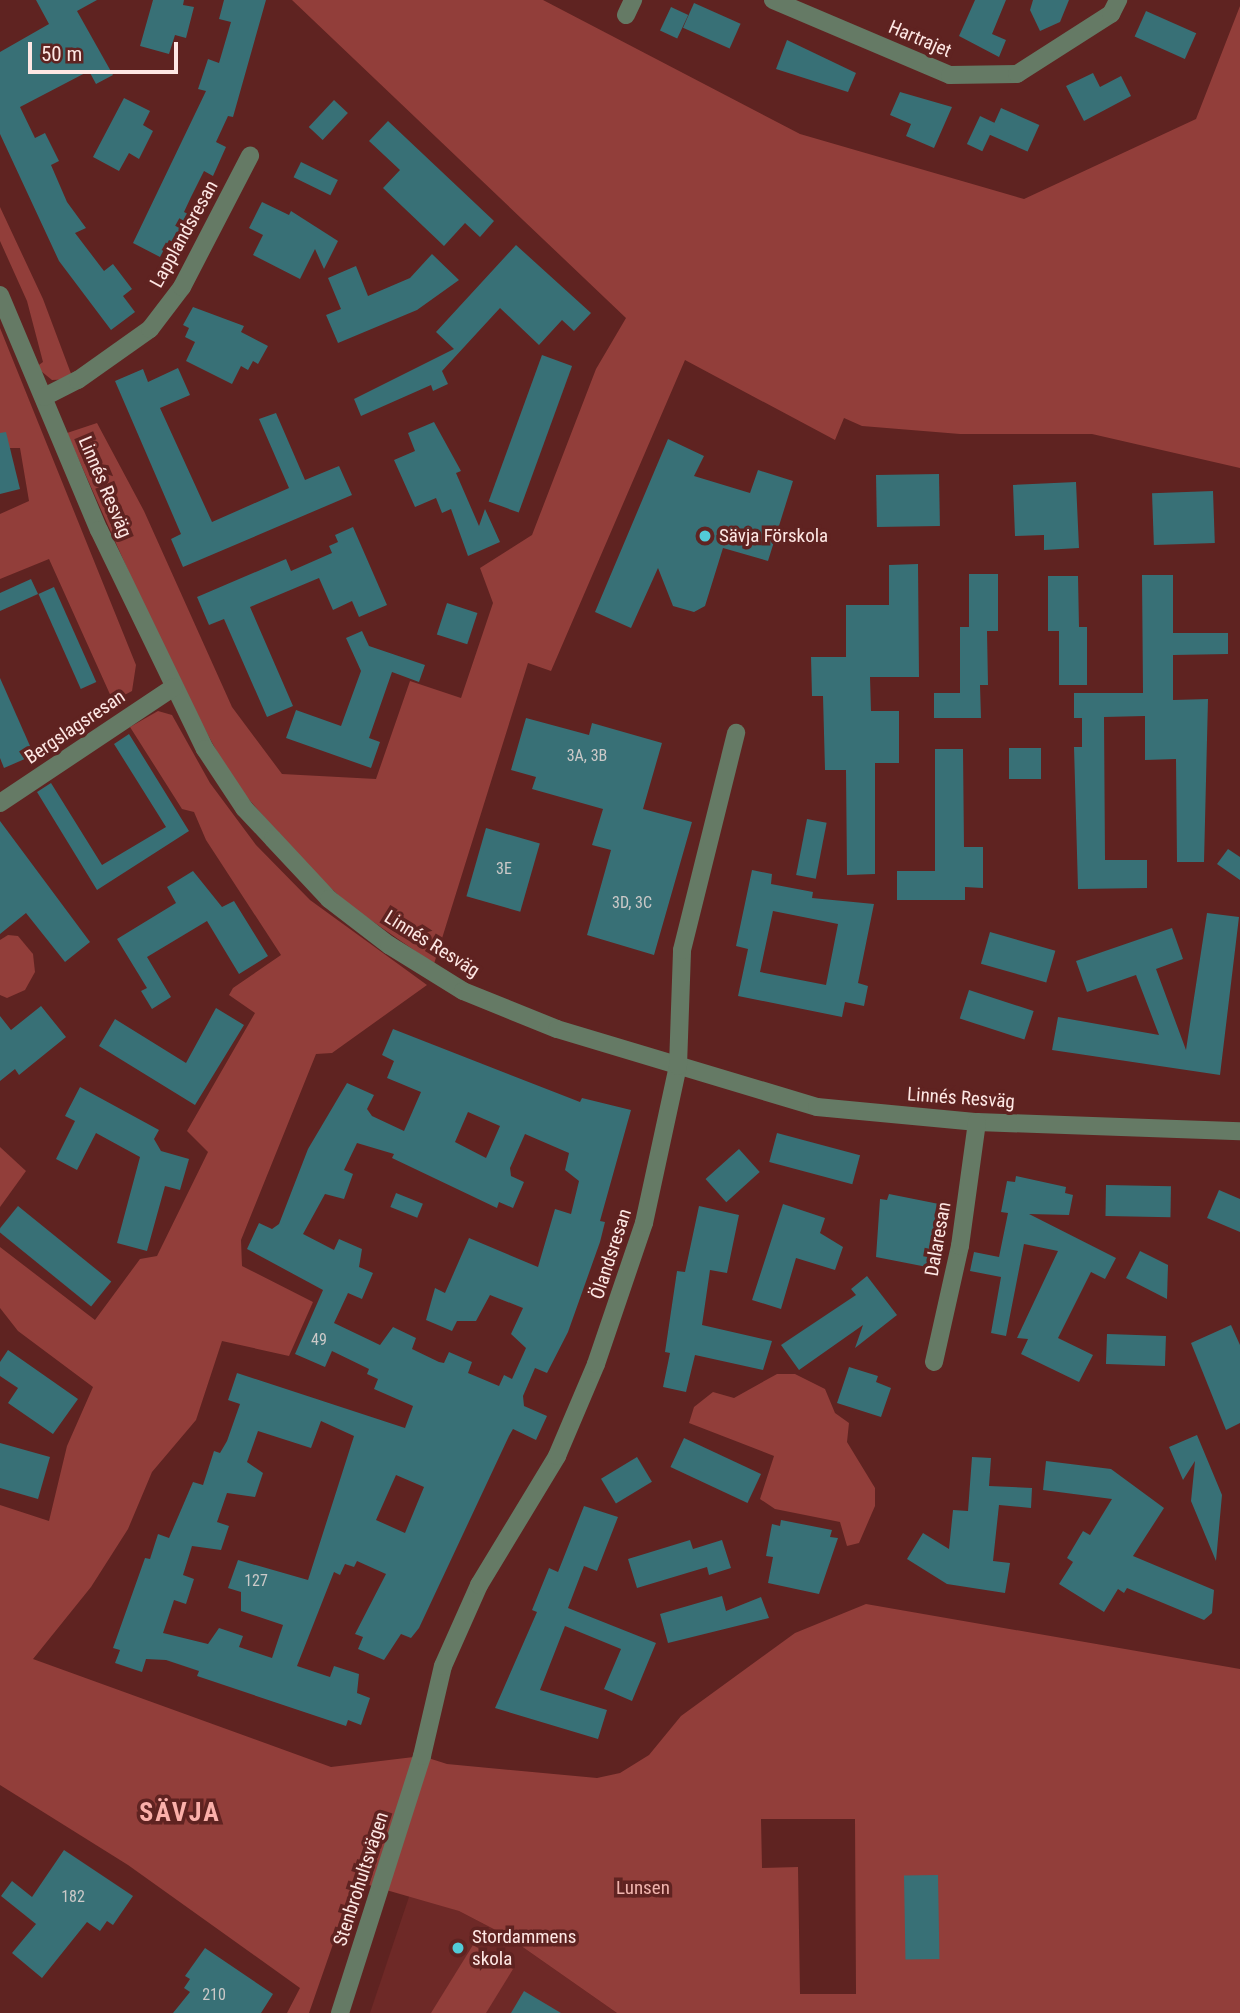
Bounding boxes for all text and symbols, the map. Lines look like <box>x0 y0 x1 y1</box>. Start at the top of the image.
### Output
street label: Hartrajet <box>885 16 955 62</box>
scale bar <box>32 28 182 72</box>
text: 50 m <box>41 42 82 66</box>
street label: Lapplandsresan <box>145 176 223 292</box>
street label: Linnés Resväg <box>73 433 137 541</box>
place label: Sävja Förskola <box>719 525 828 547</box>
marker: Sävja Förskola <box>697 528 713 544</box>
street label: Bergslagsresan <box>21 685 129 769</box>
house number: 3A, 3B <box>567 746 607 766</box>
house number: 3E <box>496 859 512 879</box>
house number: 3D, 3C <box>612 893 652 913</box>
street label: Linnés Resväg <box>380 906 484 982</box>
street label: Linnés Resväg <box>906 1083 1016 1113</box>
street label: Dalaresan <box>920 1200 956 1278</box>
street label: Ölandsresan <box>586 1206 636 1302</box>
house number: 49 <box>311 1330 327 1350</box>
house number: 127 <box>244 1571 268 1591</box>
district label: SÄVJA <box>140 1797 220 1829</box>
street label: Stenbrohultsvägen <box>329 1809 393 1949</box>
park label: Lunsen <box>616 1877 670 1899</box>
house number: 182 <box>61 1887 85 1907</box>
place label: Stordammens skola <box>472 1926 576 1970</box>
marker: Stordammens skola <box>450 1940 466 1956</box>
house number: 210 <box>202 1985 226 2005</box>

